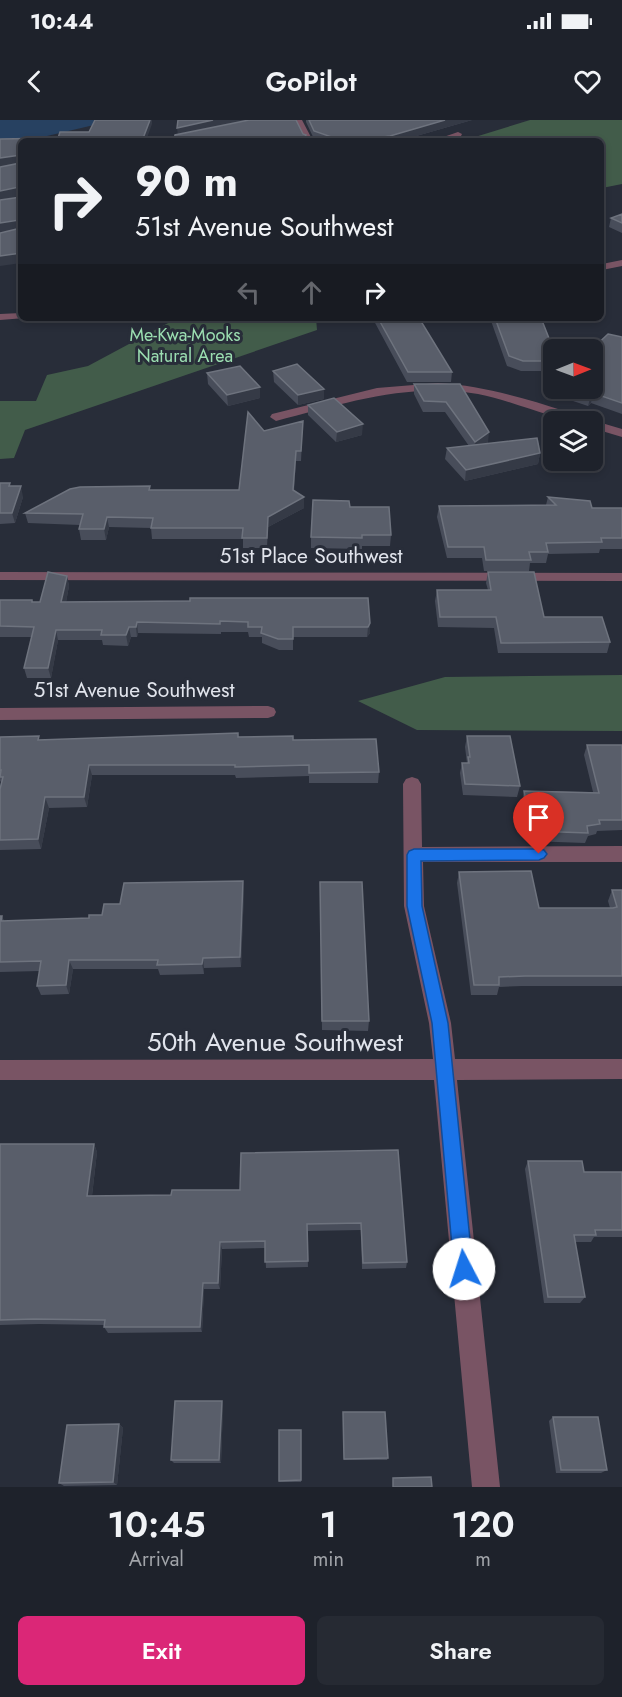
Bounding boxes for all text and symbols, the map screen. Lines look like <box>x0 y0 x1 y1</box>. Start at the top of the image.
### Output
text: 10:44 <box>30 5 94 37</box>
text: GoPilot <box>265 62 357 101</box>
icon: back <box>18 65 51 98</box>
icon: heart <box>571 65 604 98</box>
text: 90 m <box>135 151 238 212</box>
icon: right <box>36 162 114 240</box>
text: 51st Avenue Southwest <box>135 207 394 246</box>
icon: left <box>232 276 265 309</box>
icon: ahead <box>295 276 328 309</box>
icon: right <box>358 276 391 309</box>
park label: Me-Kwa-Mooks Natural Area <box>130 322 241 369</box>
north arrow <box>543 339 603 399</box>
map controls <box>543 339 603 471</box>
button: layers <box>543 411 603 471</box>
street label: 51st Place Southwest <box>220 541 402 571</box>
street label: 51st Avenue Southwest <box>33 675 235 705</box>
pin <box>513 792 564 854</box>
icon: arrive <box>522 801 555 834</box>
street label: 50th Avenue Southwest <box>147 1023 404 1061</box>
position arrow <box>432 1237 496 1301</box>
text: 10:45 <box>107 1498 206 1550</box>
text: 1 <box>320 1498 337 1550</box>
text: 120 <box>451 1498 515 1550</box>
text: Arrival <box>129 1545 184 1574</box>
text: min <box>313 1545 344 1574</box>
text: m <box>475 1545 491 1574</box>
button: Exit <box>18 1616 305 1685</box>
button: Share <box>317 1616 604 1685</box>

